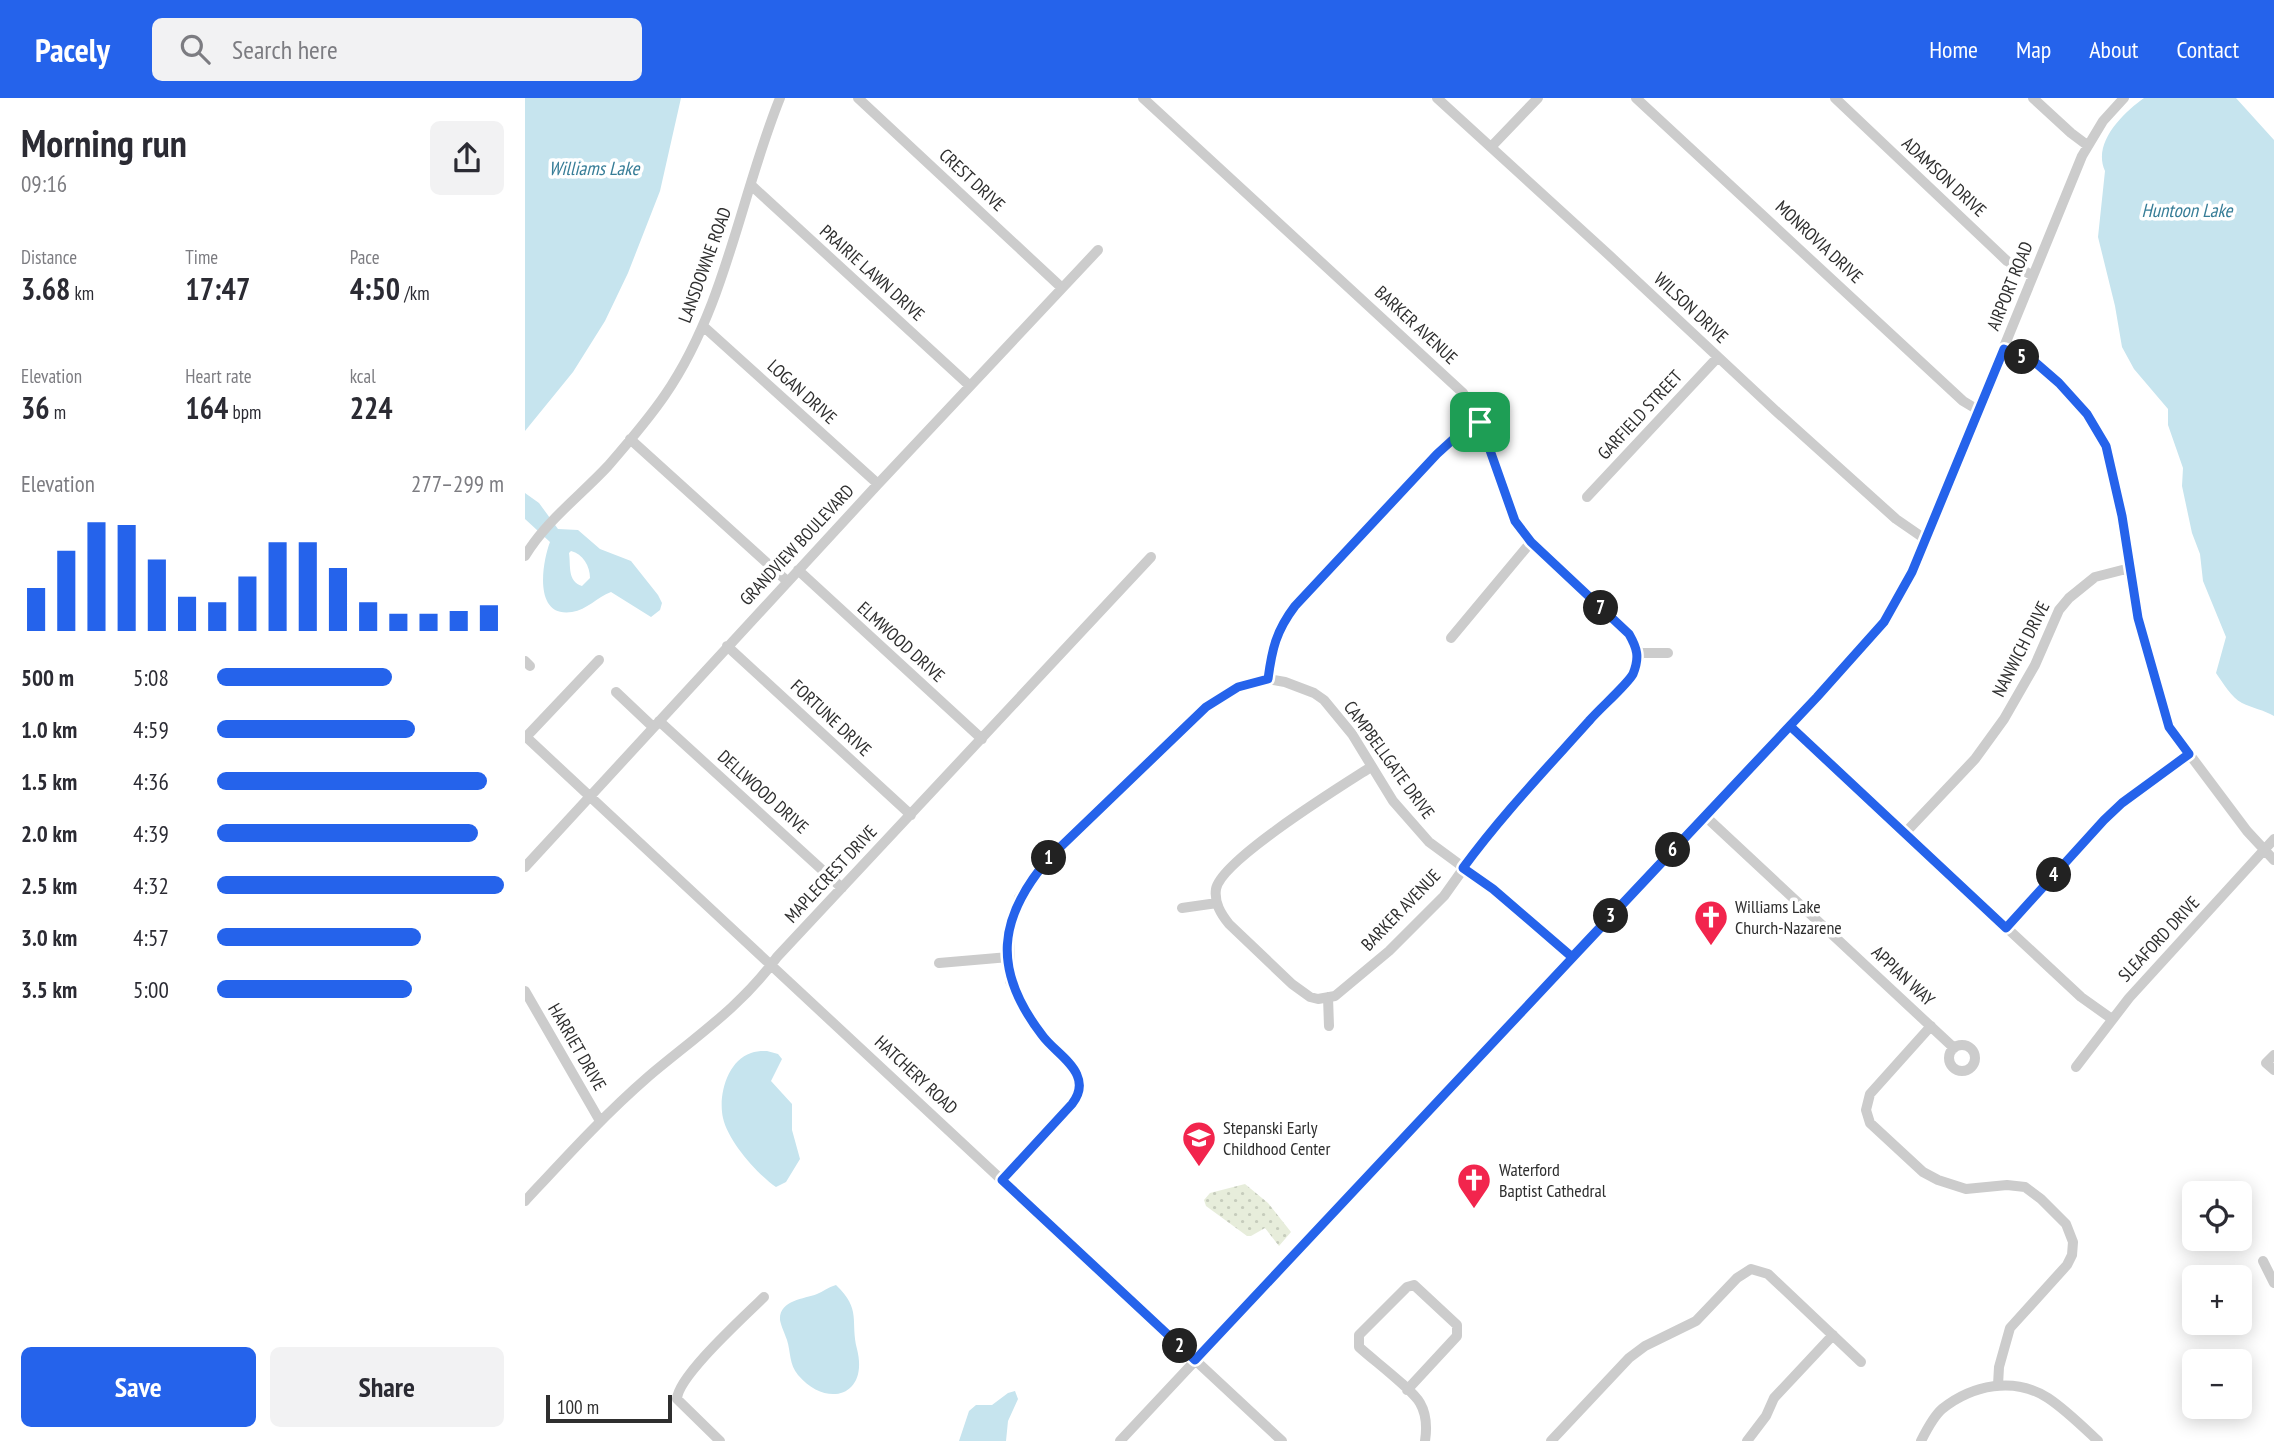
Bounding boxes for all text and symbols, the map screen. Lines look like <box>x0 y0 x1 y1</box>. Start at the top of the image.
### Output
search box <box>152 18 642 81</box>
text: Pacely <box>35 28 110 71</box>
icon: search <box>176 30 214 68</box>
text: Search here <box>232 33 338 66</box>
text: Home <box>1929 34 1978 65</box>
text: Map <box>2016 34 2051 65</box>
text: About <box>2089 34 2138 65</box>
text: Contact <box>2176 34 2239 65</box>
text: Morning run <box>21 118 187 167</box>
button: share <box>430 121 504 195</box>
street label: ADAMSON DRIVE <box>1897 132 1991 222</box>
street label: CREST DRIVE <box>935 143 1010 216</box>
water label: Williams Lake <box>549 156 640 180</box>
text: 09:16 <box>21 169 67 198</box>
street label: MONROVIA DRIVE <box>1771 195 1868 288</box>
water label: Huntoon Lake <box>2142 198 2234 222</box>
street label: LANSDOWNE ROAD <box>673 204 736 326</box>
street label: PRAIRIE LAWN DRIVE <box>815 220 929 326</box>
street label: AIRPORT ROAD <box>1981 238 2038 334</box>
text: Distance <box>21 245 77 269</box>
text: Time <box>185 245 218 269</box>
text: Pace <box>350 245 380 269</box>
street label: WILSON DRIVE <box>1649 267 1733 348</box>
text: 3.68 <box>21 269 70 308</box>
text: 17:47 <box>185 269 250 308</box>
text: 4:50 <box>350 269 400 308</box>
street label: BARKER AVENUE <box>1370 280 1463 369</box>
text: km <box>70 281 94 305</box>
text: /km <box>400 281 430 305</box>
pin: 5 <box>2005 340 2039 374</box>
text: 5 <box>2017 344 2026 368</box>
street label: LOGAN DRIVE <box>763 354 842 429</box>
text: Elevation <box>21 364 82 388</box>
text: Heart rate <box>185 364 252 388</box>
text: kcal <box>350 364 376 388</box>
street label: GARFIELD STREET <box>1592 365 1687 464</box>
text: 36 <box>21 388 50 427</box>
text: 164 <box>185 388 228 427</box>
text: 224 <box>350 388 393 427</box>
pin <box>1450 392 1510 452</box>
text: m <box>50 400 66 424</box>
text: bpm <box>228 400 261 424</box>
icon: arrive <box>1461 403 1499 441</box>
text: Elevation <box>21 469 95 498</box>
text: 277–299 m <box>411 469 504 498</box>
street label: GRANDVIEW BOULEVARD <box>735 479 859 610</box>
pin: 7 <box>1583 590 1619 626</box>
text: 7 <box>1596 595 1605 619</box>
street label: ELMWOOD DRIVE <box>853 596 950 687</box>
street label: NANWICH DRIVE <box>1987 597 2054 700</box>
text: 500 m <box>21 663 74 692</box>
text: 5:08 <box>133 663 169 692</box>
street label: FORTUNE DRIVE <box>786 674 877 761</box>
street label: CAMPBELLGATE DRIVE <box>1339 696 1440 823</box>
text: 1.0 km <box>21 715 77 744</box>
text: 4:59 <box>133 715 169 744</box>
street label: DELLWOOD DRIVE <box>713 745 813 838</box>
text: 1.5 km <box>21 767 77 796</box>
text: 4:36 <box>133 767 169 796</box>
text: 2.0 km <box>21 819 77 848</box>
text: 4:39 <box>133 819 169 848</box>
street label: MAPLECREST DRIVE <box>780 820 882 927</box>
pin: 6 <box>1655 832 1691 868</box>
text: 6 <box>1668 837 1677 861</box>
pin: 1 <box>1031 840 1067 876</box>
text: 1 <box>1044 845 1053 869</box>
pin: 4 <box>2037 858 2071 892</box>
text: 4 <box>2049 862 2058 886</box>
street label: BARKER AVENUE <box>1356 864 1445 955</box>
text: 2.5 km <box>21 871 77 900</box>
text: 4:32 <box>133 871 169 900</box>
street label: SLEAFORD DRIVE <box>2113 891 2204 986</box>
place label: Williams Lake Church-Nazarene <box>1735 895 1842 939</box>
pin: 3 <box>1593 898 1629 934</box>
church icon: Williams Lake Church-Nazarene <box>1692 898 1730 947</box>
text: 3 <box>1606 903 1615 927</box>
text: 3.0 km <box>21 923 77 952</box>
text: 4:57 <box>133 923 169 952</box>
street label: APPIAN WAY <box>1867 941 1940 1011</box>
text: 3.5 km <box>21 975 77 1004</box>
text: 5:00 <box>133 975 169 1004</box>
street label: HARRIET DRIVE <box>543 999 612 1094</box>
street label: HATCHERY ROAD <box>870 1030 963 1119</box>
place label: Stepanski Early Childhood Center <box>1223 1116 1330 1160</box>
school or university icon: Stepanski Early Childhood Center <box>1180 1119 1218 1168</box>
place label: Waterford Baptist Cathedral <box>1499 1158 1607 1202</box>
church icon: Waterford Baptist Cathedral <box>1455 1161 1493 1210</box>
map controls <box>2182 1181 2252 1419</box>
button: locate <box>2182 1181 2252 1251</box>
button: + <box>2182 1265 2252 1335</box>
pin: 2 <box>1163 1328 1197 1364</box>
text: 2 <box>1175 1333 1184 1357</box>
button: Save <box>21 1347 256 1427</box>
button: Share <box>270 1347 504 1427</box>
button: − <box>2182 1349 2252 1419</box>
scale bar <box>546 1392 672 1424</box>
text: 100 m <box>557 1395 599 1419</box>

